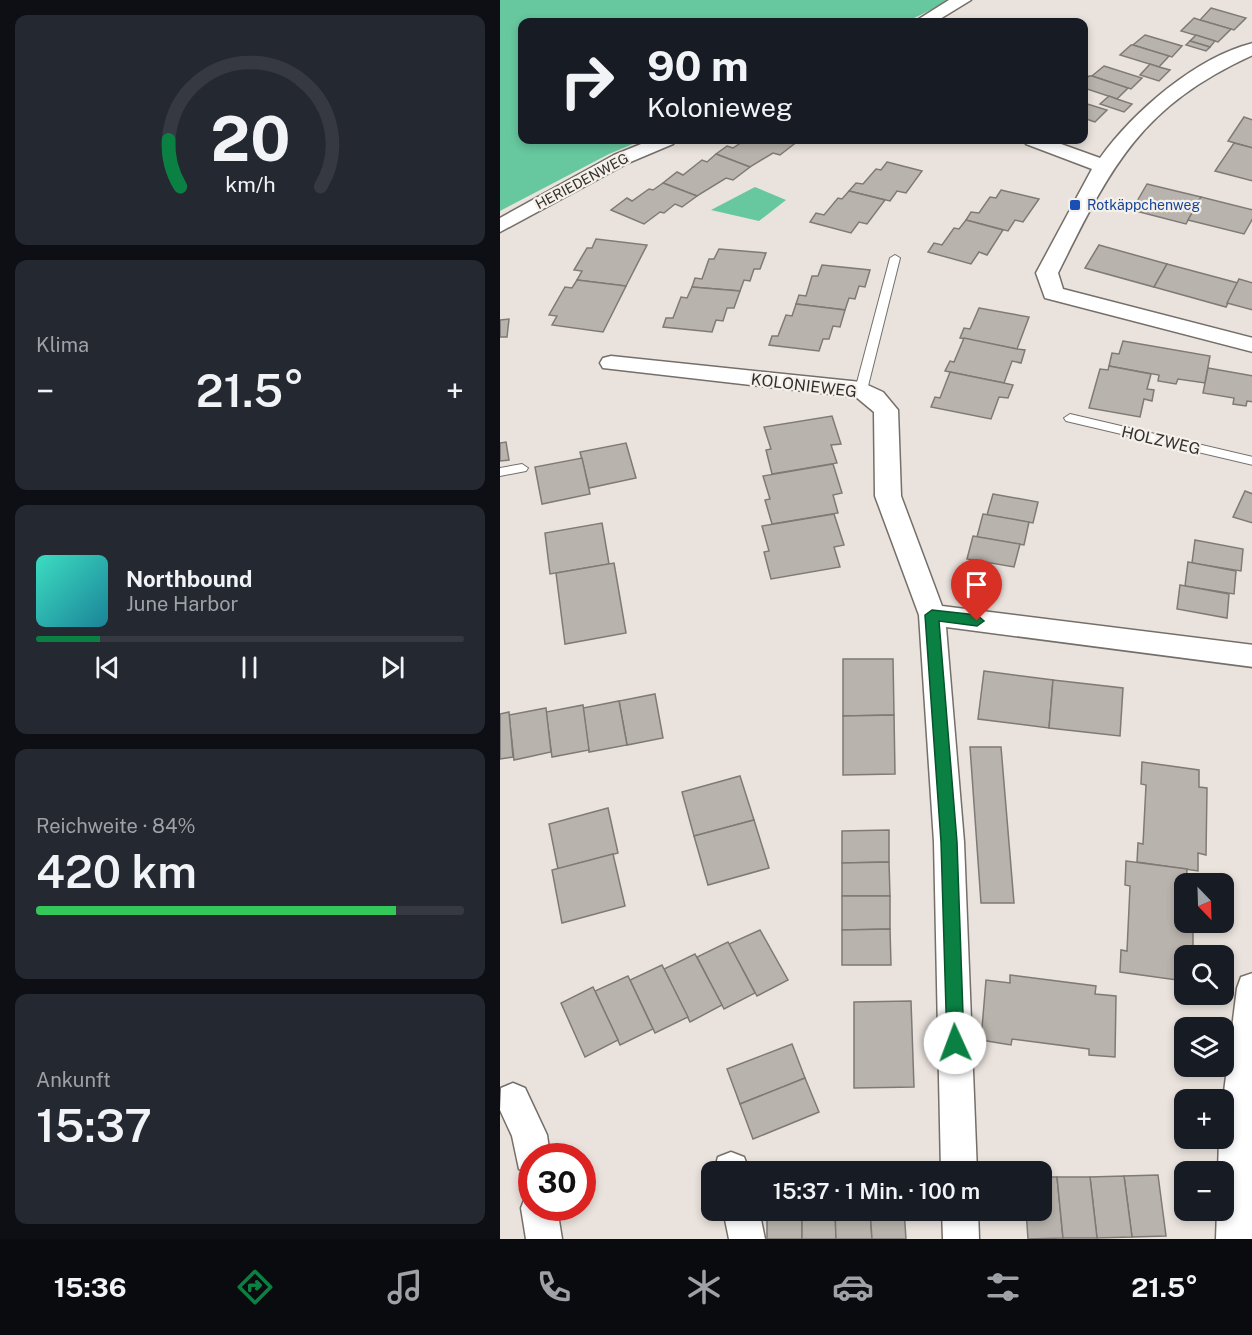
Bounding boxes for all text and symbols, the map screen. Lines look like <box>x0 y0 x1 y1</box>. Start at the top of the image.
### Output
text: 90 m <box>647 41 749 90</box>
icon: right <box>548 42 626 120</box>
text: Kolonieweg <box>647 91 793 123</box>
text: 20 <box>210 102 290 175</box>
street label: HERIEDENWEG <box>533 150 631 212</box>
text: km/h <box>225 172 275 197</box>
place label: Rotkäppchenweg <box>1087 197 1200 213</box>
marker: Rotkäppchenweg <box>1068 198 1082 212</box>
text: Klima <box>36 333 89 357</box>
text: 21.5° <box>196 364 304 417</box>
street label: KOLONIEWEG <box>750 370 858 401</box>
text: − <box>36 372 54 410</box>
text: + <box>446 372 464 410</box>
street label: HOLZWEG <box>1120 422 1202 459</box>
pin <box>951 559 1002 621</box>
text: Northbound <box>126 566 252 592</box>
icon: arrive <box>960 568 993 601</box>
text: June Harbor <box>126 592 238 616</box>
icon: previous <box>91 651 124 684</box>
icon: pause <box>233 651 266 684</box>
icon: next <box>376 651 409 684</box>
text: Reichweite · 84% <box>36 814 196 838</box>
text: 420 km <box>36 845 197 898</box>
north arrow <box>1174 873 1234 933</box>
map controls <box>1174 873 1234 1221</box>
button: search <box>1174 945 1234 1005</box>
position arrow <box>923 1011 987 1075</box>
button: layers <box>1174 1017 1234 1077</box>
text: Ankunft <box>36 1068 111 1092</box>
button: + <box>1174 1089 1234 1149</box>
text: 15:37 <box>36 1099 152 1152</box>
speed limit sign: 30 <box>518 1143 596 1221</box>
button: − <box>1174 1161 1234 1221</box>
text: 15:37 · 1 Min. · 100 m <box>773 1178 980 1204</box>
icon: directions <box>234 1266 276 1308</box>
icon: music <box>384 1266 426 1308</box>
icon: phone <box>533 1266 575 1308</box>
icon: climate <box>683 1266 725 1308</box>
icon: car <box>832 1266 874 1308</box>
icon: filters <box>982 1266 1024 1308</box>
text: 15:36 <box>54 1271 127 1303</box>
text: 21.5° <box>1131 1271 1198 1303</box>

